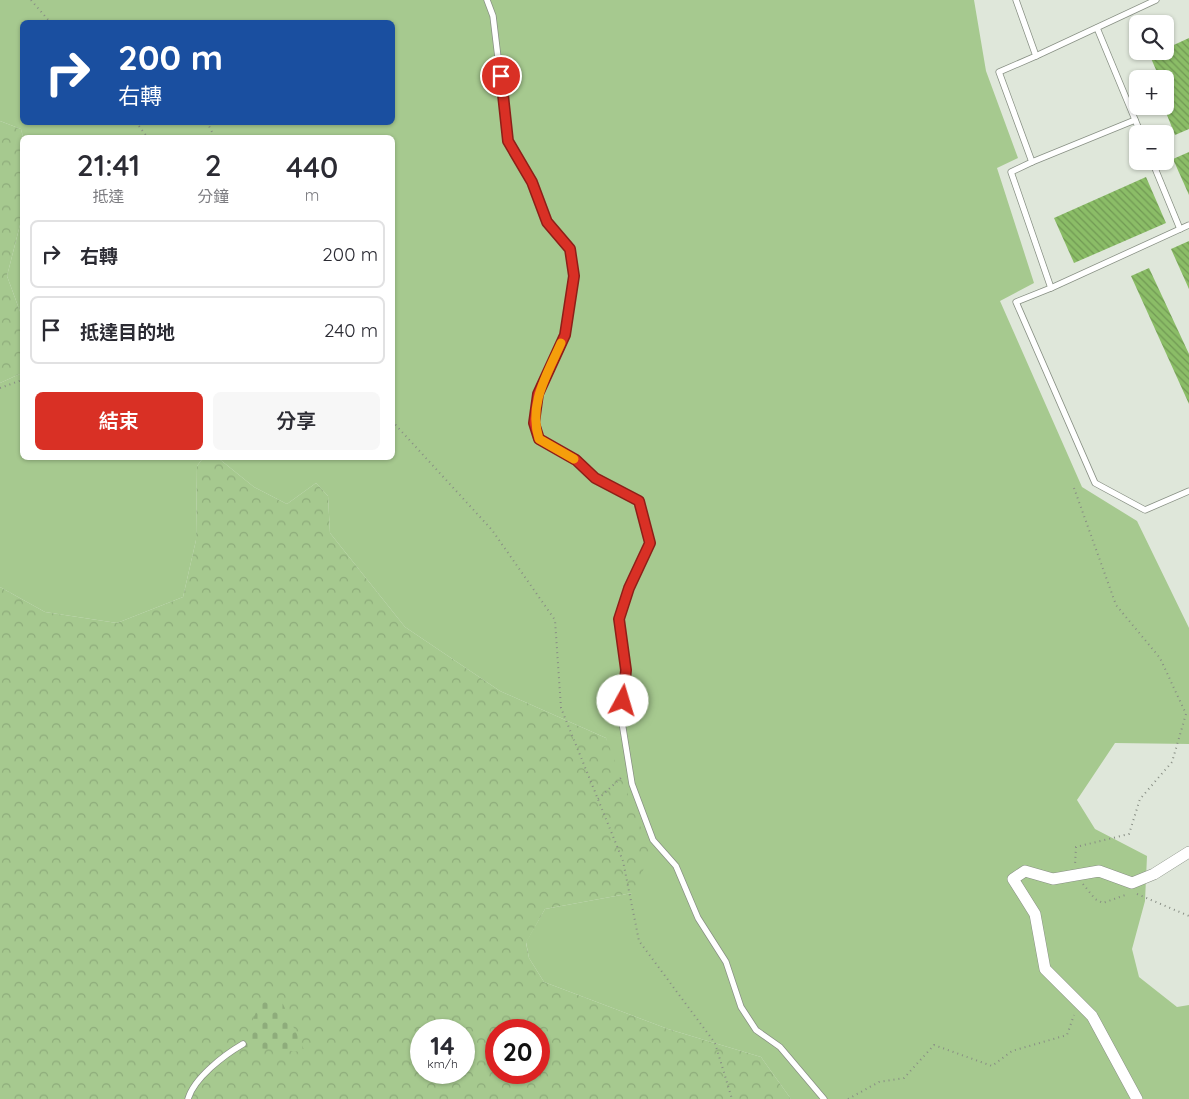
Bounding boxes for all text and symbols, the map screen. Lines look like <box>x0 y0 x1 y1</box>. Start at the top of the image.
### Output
map controls <box>1129 15 1174 170</box>
button: search <box>1129 15 1174 60</box>
text: 200 m <box>118 35 223 79</box>
icon: right <box>35 40 100 105</box>
pin <box>480 55 522 97</box>
icon: arrive <box>487 62 515 90</box>
button: + <box>1129 70 1174 115</box>
text: 右轉 <box>118 82 162 110</box>
button: − <box>1129 125 1174 170</box>
text: 21:41 <box>77 146 140 184</box>
text: 2 <box>205 146 222 184</box>
text: 440 <box>286 148 338 186</box>
text: m <box>305 185 319 205</box>
text: 抵達 <box>93 186 125 206</box>
text: 分鐘 <box>197 186 229 206</box>
icon: right <box>37 240 65 268</box>
text: 200 m <box>322 242 378 266</box>
text: 右轉 <box>80 244 118 268</box>
icon: arrive <box>37 316 65 344</box>
text: 240 m <box>324 318 378 342</box>
text: 抵達目的地 <box>80 320 175 344</box>
button: 結束 <box>35 392 203 450</box>
button: 分享 <box>213 392 380 450</box>
position arrow <box>596 674 648 726</box>
speed limit sign: 20 <box>485 1019 550 1084</box>
text: 14 <box>430 1030 455 1061</box>
text: km/h <box>427 1056 458 1071</box>

